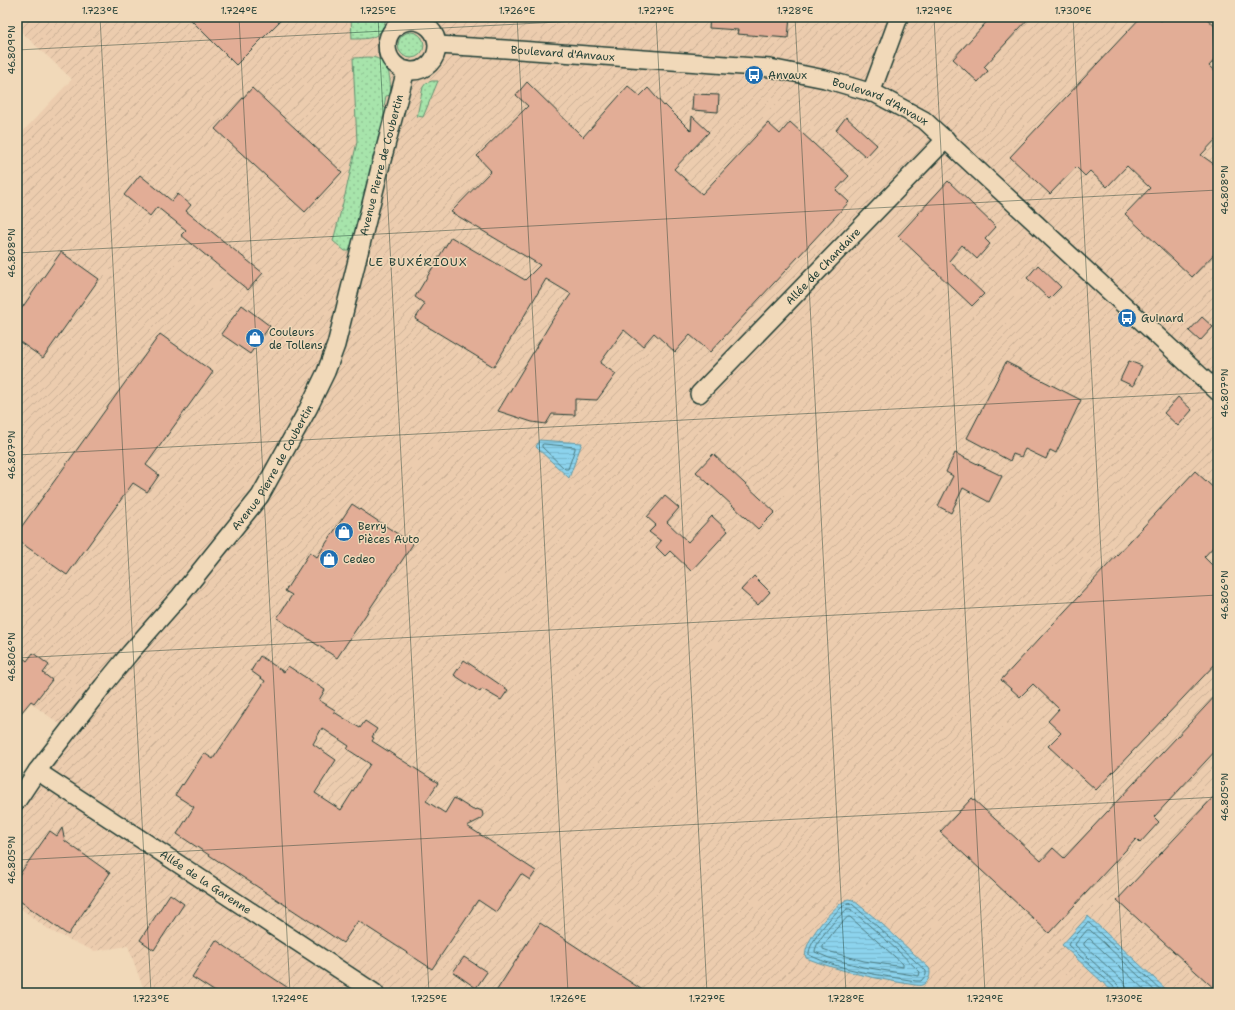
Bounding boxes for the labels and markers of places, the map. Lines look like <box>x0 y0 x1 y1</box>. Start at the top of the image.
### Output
bus stop icon: Anvaux <box>743 64 765 86</box>
place label: Anvaux <box>768 68 807 83</box>
bus stop icon: Guinard <box>1116 307 1138 329</box>
place label: Guinard <box>1141 311 1184 326</box>
place label: Couleurs de Tollens <box>269 325 323 353</box>
shop icon: Couleurs de Tollens <box>244 327 266 349</box>
place label: Berry Pièces Auto <box>358 519 420 547</box>
shop icon: Berry Pièces Auto <box>333 521 355 543</box>
shop icon: Cedeo <box>318 548 340 570</box>
place label: Cedeo <box>343 552 376 567</box>

